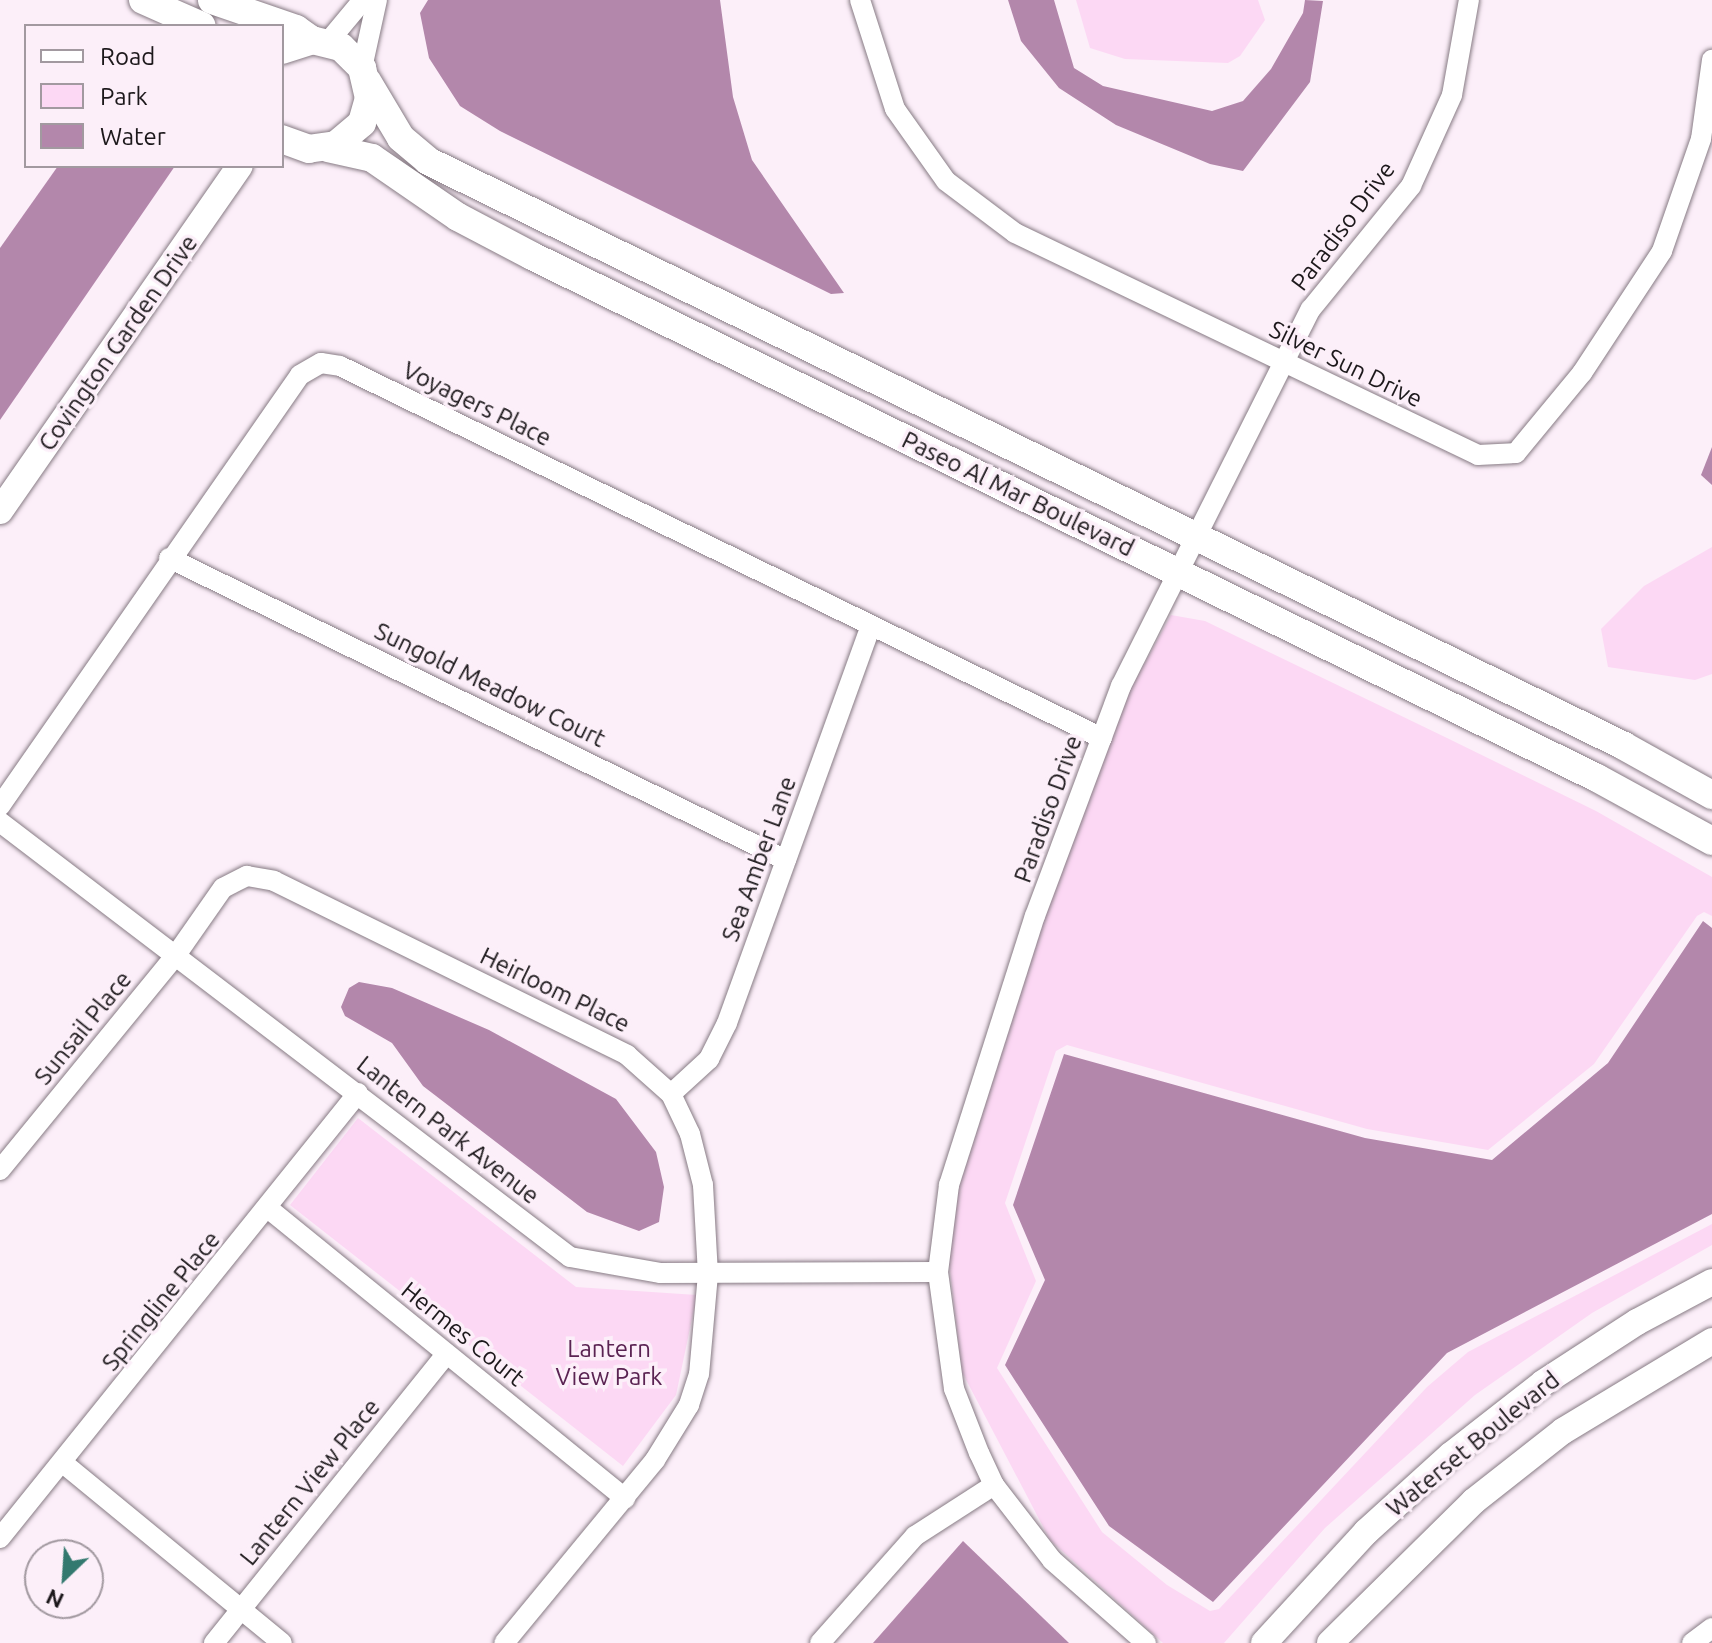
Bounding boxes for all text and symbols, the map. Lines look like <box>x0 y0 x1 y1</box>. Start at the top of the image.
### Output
legend <box>24 24 284 168</box>
text: Road <box>100 43 155 70</box>
text: Park <box>100 83 148 110</box>
text: Water <box>100 123 166 150</box>
street label: Paradiso Drive <box>1285 156 1401 296</box>
street label: Covington Garden Drive <box>33 230 203 456</box>
street label: Silver Sun Drive <box>1265 315 1427 413</box>
street label: Voyagers Place <box>398 356 556 452</box>
street label: Paseo Al Mar Boulevard <box>897 425 1139 563</box>
street label: Sungold Meadow Court <box>370 617 610 753</box>
street label: Paradiso Drive <box>1008 732 1088 886</box>
street label: Sea Amber Lane <box>716 773 802 945</box>
street label: Heirloom Place <box>476 941 634 1039</box>
street label: Sunsail Place <box>28 965 138 1091</box>
street label: Lantern Park Avenue <box>351 1050 545 1210</box>
street label: Springline Place <box>96 1226 226 1376</box>
street label: Hermes Court <box>396 1276 530 1392</box>
park label: Lantern View Park <box>556 1335 662 1391</box>
street label: Waterset Boulevard <box>1381 1365 1565 1523</box>
street label: Lantern View Place <box>234 1393 386 1571</box>
north arrow <box>24 1539 104 1619</box>
text: N <box>42 1585 67 1614</box>

